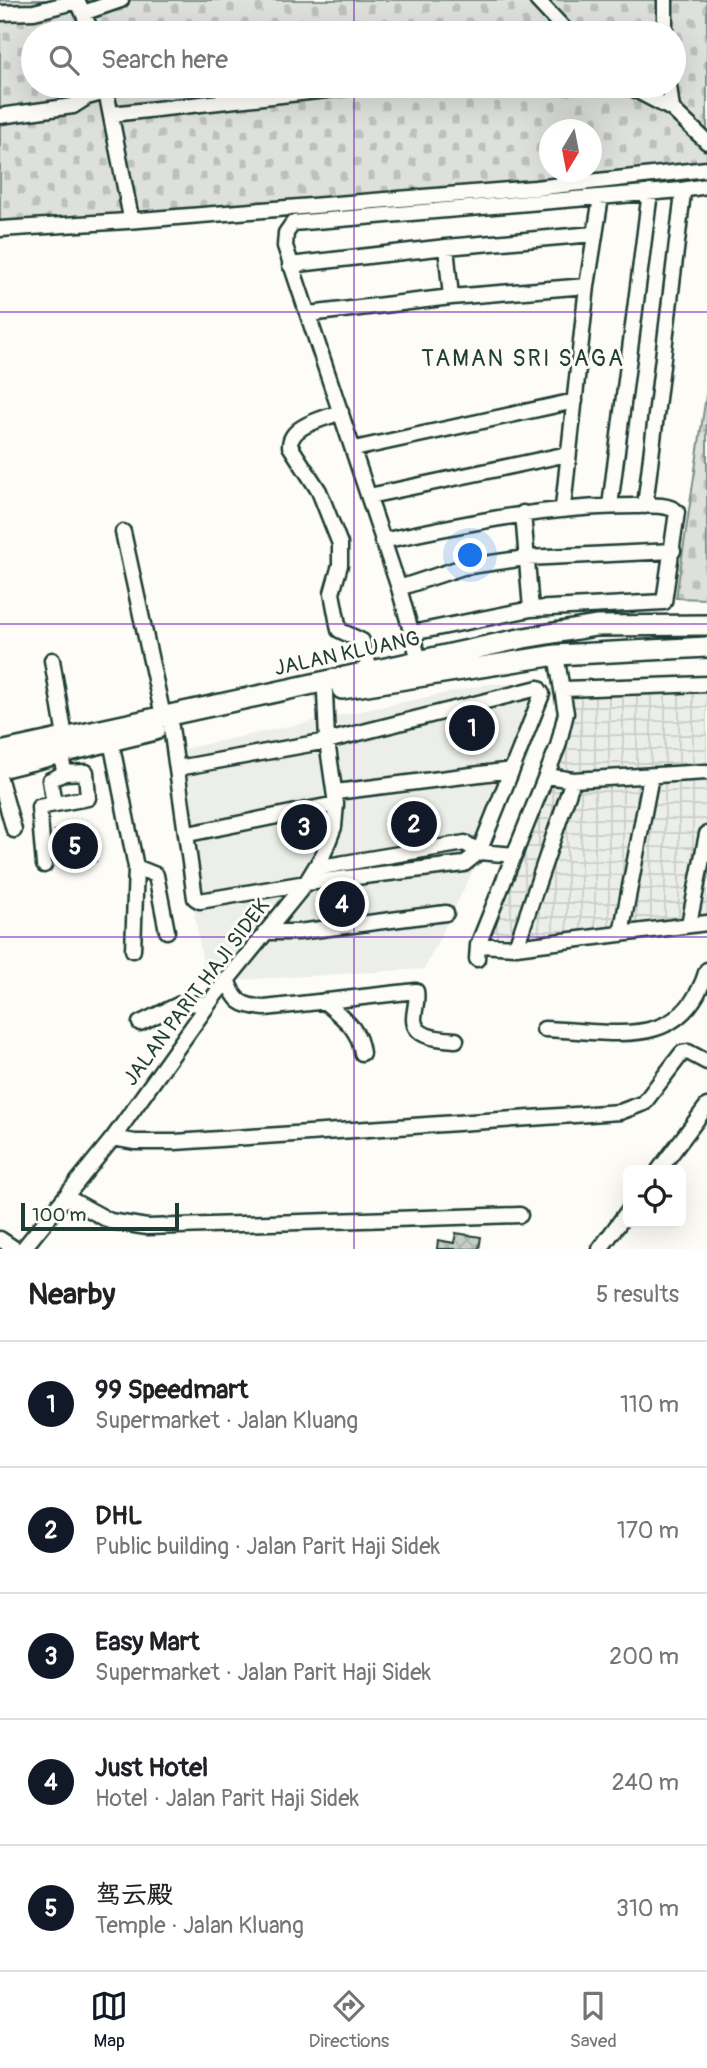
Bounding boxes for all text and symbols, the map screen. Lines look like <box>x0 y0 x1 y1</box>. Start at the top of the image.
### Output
search box <box>21 21 686 98</box>
icon: search <box>45 41 83 79</box>
text: Search here <box>101 44 228 76</box>
north arrow <box>539 119 602 182</box>
district label: TAMAN SRI SAGA <box>421 344 625 373</box>
your location <box>453 538 487 572</box>
street label: JALAN KLUANG <box>272 625 422 682</box>
pin: 1 <box>449 702 495 754</box>
pin: 2 <box>391 798 437 850</box>
pin: 3 <box>281 801 327 853</box>
pin: 5 <box>52 820 98 872</box>
pin: 4 <box>319 878 365 930</box>
street label: JALAN PARIT HAJI SIDEK <box>117 893 276 1091</box>
map controls <box>623 1165 686 1228</box>
button: locate <box>623 1165 686 1228</box>
scale bar <box>21 1200 178 1232</box>
text: 100 m <box>32 1203 86 1227</box>
text: Nearby <box>28 1276 115 1313</box>
text: 5 results <box>596 1280 679 1309</box>
text: 99 Speedmart <box>95 1374 248 1406</box>
text: 1 <box>47 1390 56 1419</box>
text: 110 m <box>620 1390 679 1419</box>
text: Supermarket · Jalan Kluang <box>95 1406 358 1435</box>
text: DHL <box>95 1500 142 1532</box>
text: 2 <box>45 1516 57 1545</box>
text: 170 m <box>617 1516 679 1545</box>
text: Public building · Jalan Parit Haji Sidek <box>95 1532 440 1561</box>
text: Easy Mart <box>95 1626 200 1658</box>
text: 3 <box>45 1642 57 1671</box>
text: 200 m <box>609 1642 679 1671</box>
text: Supermarket · Jalan Parit Haji Sidek <box>95 1658 431 1687</box>
text: Just Hotel <box>95 1752 208 1784</box>
text: 4 <box>44 1768 58 1797</box>
text: 240 m <box>612 1768 679 1797</box>
text: Hotel · Jalan Parit Haji Sidek <box>95 1784 359 1813</box>
text: 驾云殿 <box>95 1879 173 1911</box>
text: 5 <box>45 1894 57 1923</box>
text: 310 m <box>616 1894 679 1923</box>
text: Temple · Jalan Kluang <box>95 1911 304 1940</box>
tab: Map <box>90 1987 128 2053</box>
tab: Directions <box>309 1987 389 2053</box>
tab: Saved <box>570 1987 617 2053</box>

